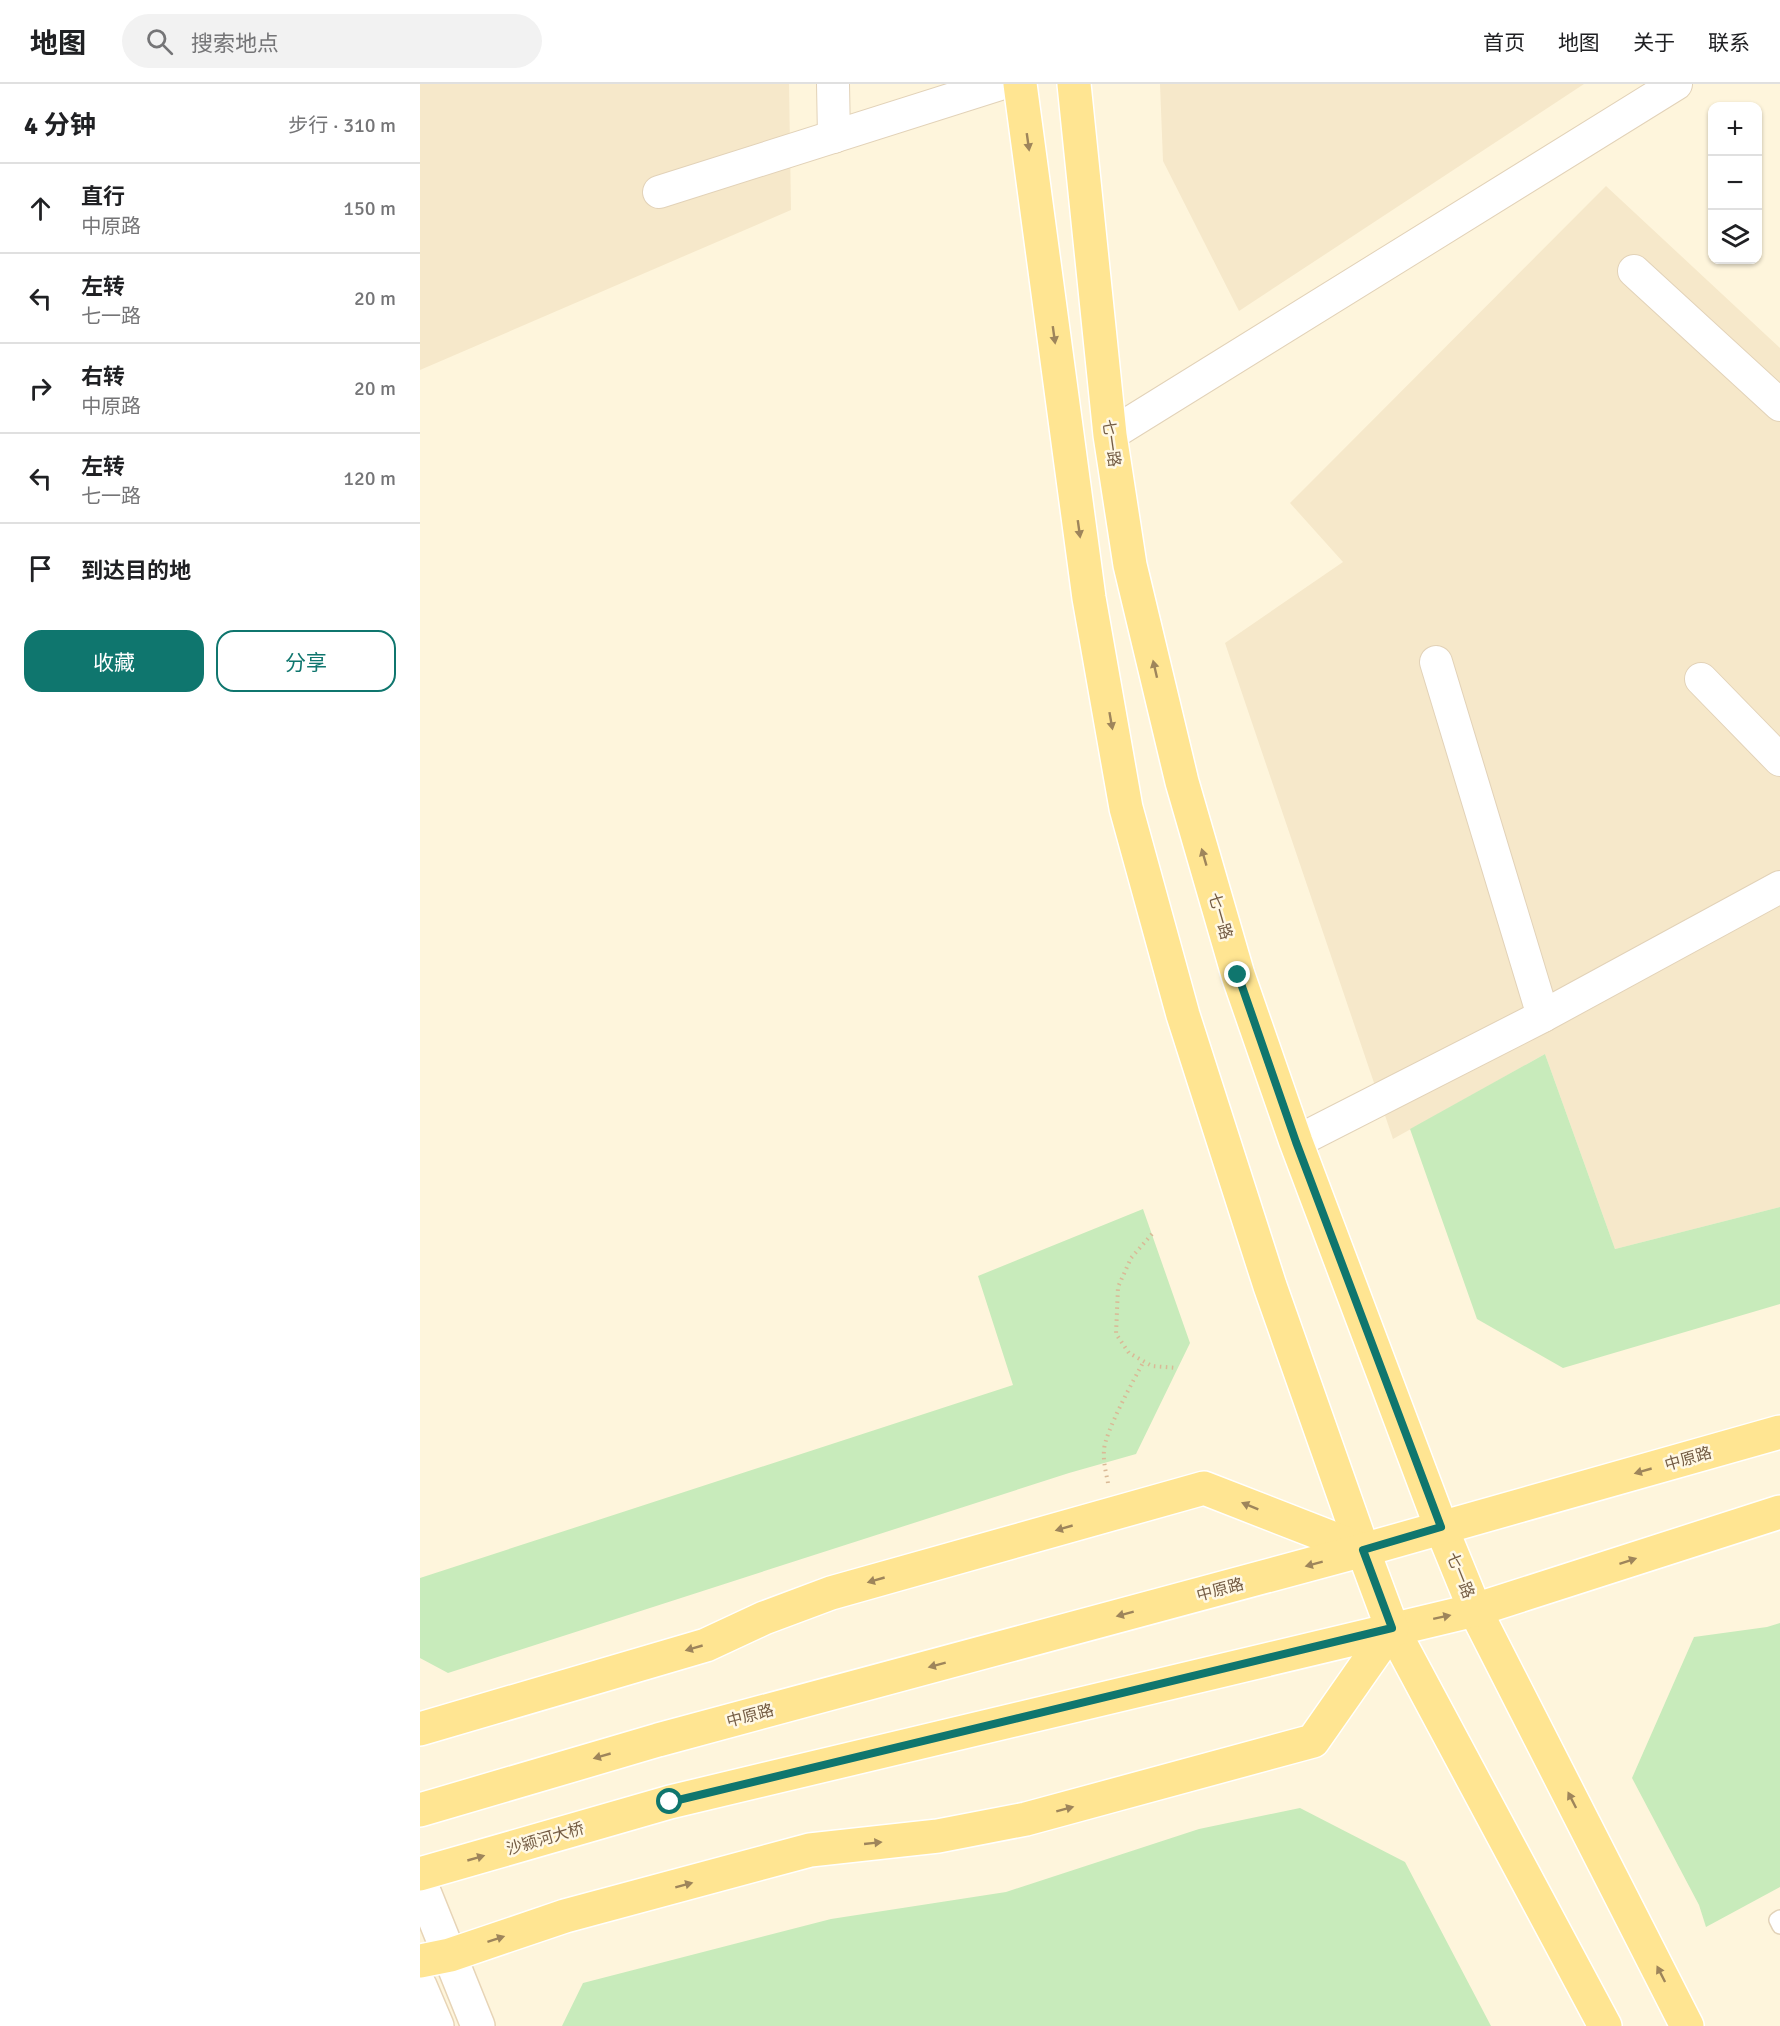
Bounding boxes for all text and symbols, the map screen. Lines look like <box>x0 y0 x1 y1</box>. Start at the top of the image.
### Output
search box <box>122 14 542 68</box>
icon: search <box>143 25 176 58</box>
text: 地图 <box>30 27 86 61</box>
text: 搜索地点 <box>191 30 279 57</box>
text: 首页 <box>1483 30 1525 56</box>
text: 地图 <box>1558 30 1600 56</box>
text: 关于 <box>1633 30 1675 56</box>
text: 联系 <box>1708 30 1750 56</box>
map controls <box>1708 102 1762 264</box>
button: + <box>1708 102 1762 156</box>
text: 4 分钟 <box>24 110 96 142</box>
text: 步行 · 310 m <box>288 113 396 138</box>
one-way arrow <box>1023 133 1033 152</box>
button: − <box>1708 156 1762 210</box>
text: 直行 <box>81 183 125 210</box>
icon: ahead <box>24 192 57 225</box>
text: 150 m <box>343 196 396 221</box>
button: layers <box>1708 210 1762 264</box>
text: 中原路 <box>81 214 141 239</box>
text: 左转 <box>81 273 125 300</box>
icon: left <box>24 282 57 315</box>
text: 20 m <box>354 286 396 311</box>
text: 七一路 <box>81 304 141 329</box>
one-way arrow <box>1049 326 1058 345</box>
text: 右转 <box>81 363 125 390</box>
icon: right <box>24 372 57 405</box>
text: 20 m <box>354 376 396 401</box>
text: 中原路 <box>81 394 141 419</box>
street label: 七一路 <box>1098 418 1124 468</box>
text: 左转 <box>81 453 125 480</box>
icon: left <box>24 462 57 495</box>
text: 120 m <box>343 466 396 491</box>
text: 七一路 <box>81 484 141 509</box>
one-way arrow <box>1075 519 1084 538</box>
icon: arrive <box>24 552 57 585</box>
text: 到达目的地 <box>81 557 191 584</box>
button: 收藏 <box>24 630 204 692</box>
button: 分享 <box>216 630 396 692</box>
one-way arrow <box>1150 659 1159 678</box>
one-way arrow <box>1107 712 1116 731</box>
one-way arrow <box>1199 848 1208 866</box>
street label: 七一路 <box>1204 890 1236 942</box>
route end <box>1224 961 1250 987</box>
street label: 中原路 <box>1662 1443 1714 1475</box>
one-way arrow <box>1634 1467 1652 1476</box>
one-way arrow <box>1241 1501 1259 1510</box>
one-way arrow <box>1055 1524 1073 1533</box>
street label: 七一路 <box>1442 1549 1478 1601</box>
one-way arrow <box>1619 1556 1637 1565</box>
one-way arrow <box>1304 1559 1323 1569</box>
street label: 中原路 <box>1194 1574 1246 1606</box>
one-way arrow <box>867 1576 885 1585</box>
one-way arrow <box>1116 1610 1134 1620</box>
one-way arrow <box>1432 1612 1451 1621</box>
one-way arrow <box>685 1644 703 1653</box>
one-way arrow <box>928 1661 946 1670</box>
street label: 中原路 <box>724 1700 776 1732</box>
one-way arrow <box>593 1752 611 1761</box>
route start <box>656 1788 682 1814</box>
one-way arrow <box>1567 1792 1577 1809</box>
one-way arrow <box>1056 1803 1074 1813</box>
street label: 沙颍河大桥 <box>504 1818 586 1860</box>
one-way arrow <box>864 1838 883 1848</box>
one-way arrow <box>467 1852 485 1862</box>
one-way arrow <box>675 1880 693 1890</box>
one-way arrow <box>487 1934 505 1944</box>
one-way arrow <box>1656 1965 1666 1983</box>

